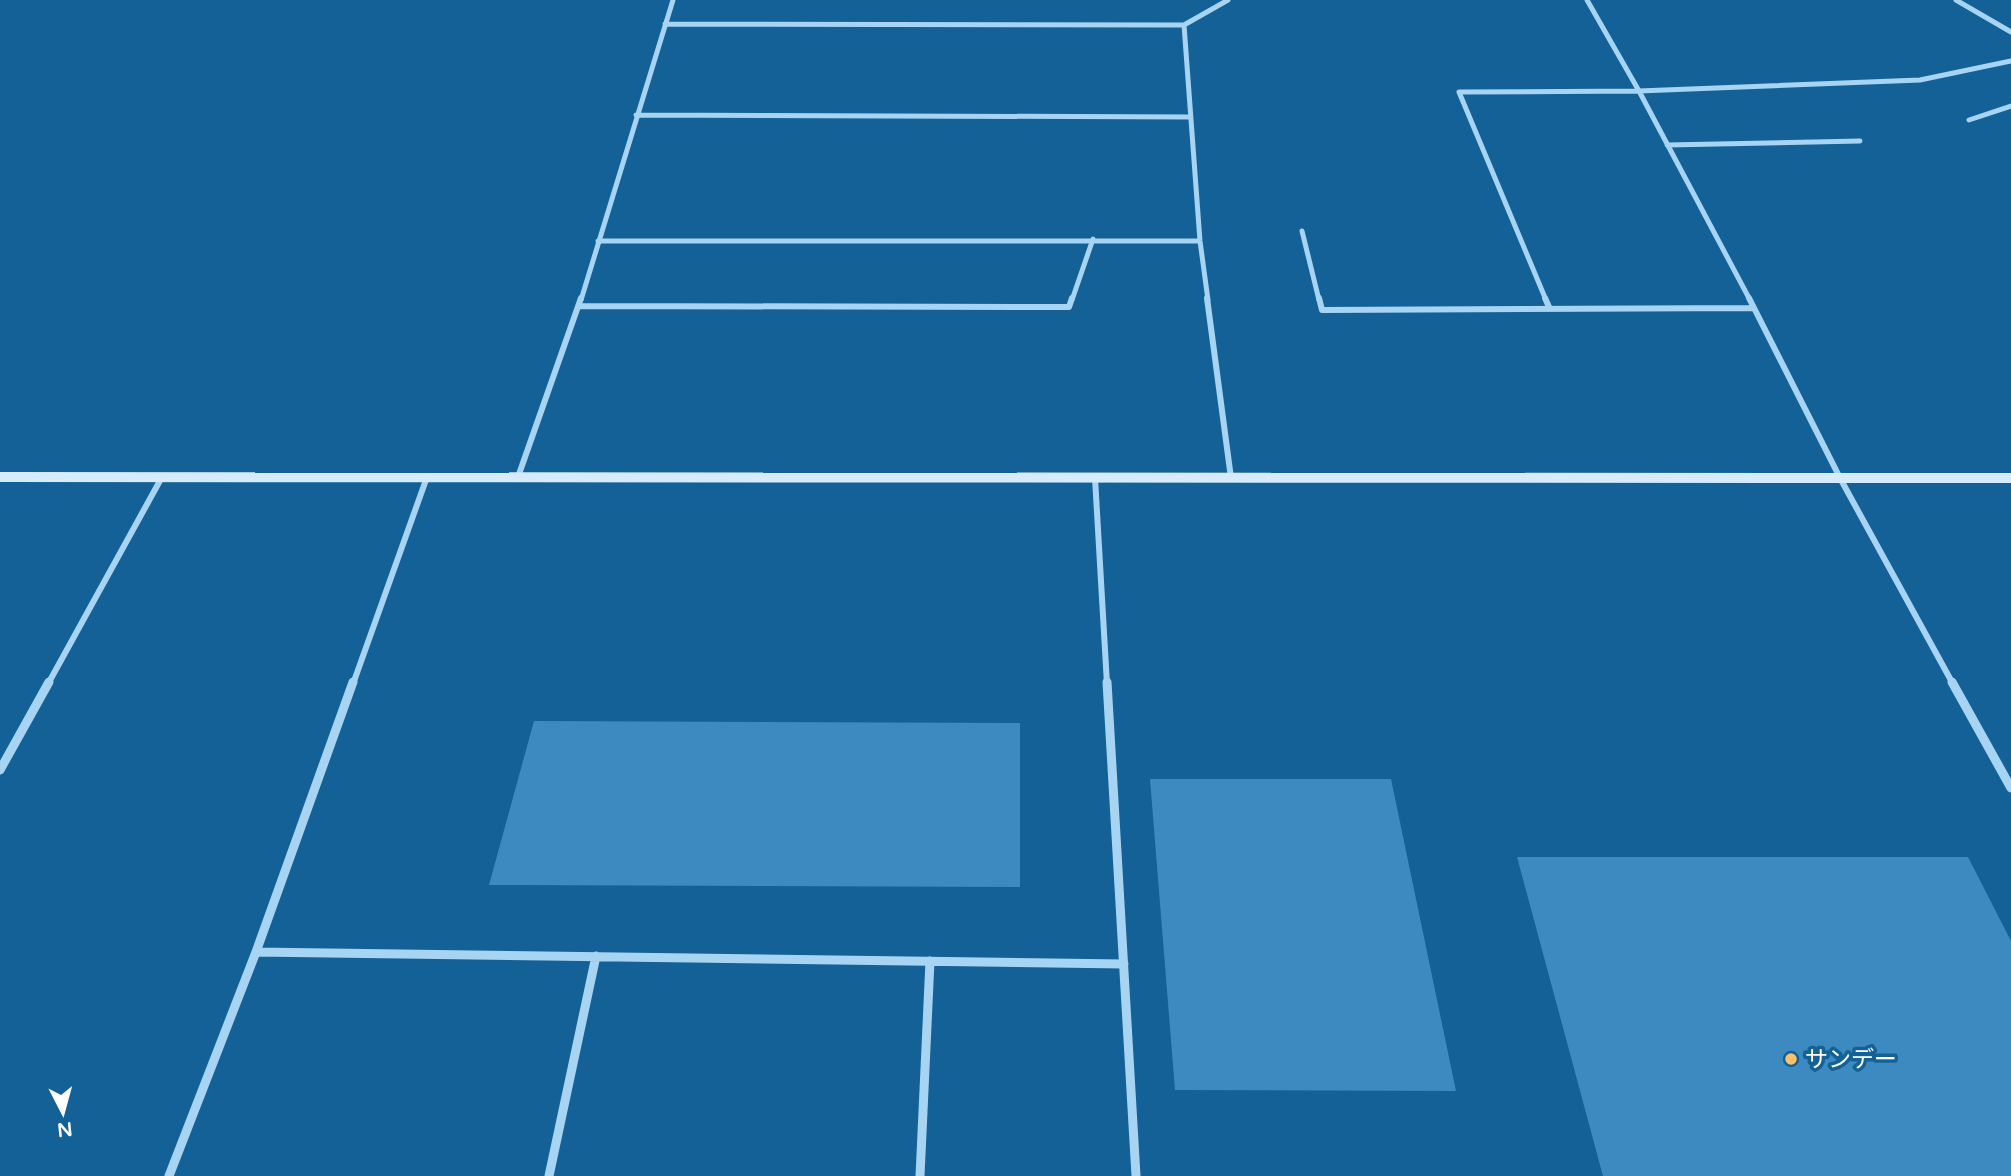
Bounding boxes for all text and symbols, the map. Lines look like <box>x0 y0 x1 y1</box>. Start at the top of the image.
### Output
place label: サンデー <box>1805 1046 1897 1074</box>
marker: サンデー <box>1783 1051 1799 1067</box>
north arrow <box>28 1078 98 1148</box>
text: N <box>56 1117 73 1141</box>

